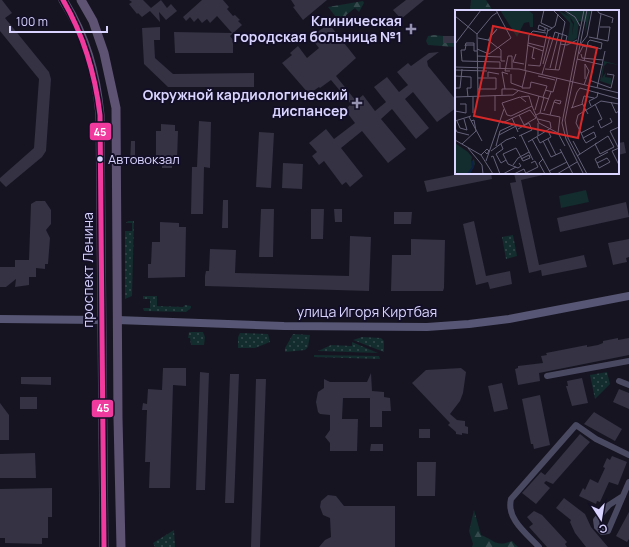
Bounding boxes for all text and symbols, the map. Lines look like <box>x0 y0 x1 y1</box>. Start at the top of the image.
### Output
scale bar <box>10 8 107 34</box>
inset map <box>455 10 619 174</box>
place label: Клиническая городская больница №1 <box>234 11 402 46</box>
text: 100 m <box>16 13 48 30</box>
marker: Клиническая городская больница №1 <box>405 23 417 35</box>
place label: Окружной кардиологический диспансер <box>143 85 348 120</box>
marker: Окружной кардиологический диспансер <box>351 97 363 109</box>
line badge: 45 <box>89 122 112 141</box>
text: 45 <box>93 124 107 139</box>
place label: Автовокзал <box>108 150 180 168</box>
marker: Автовокзал <box>95 154 105 164</box>
street label: проспект Ленина <box>78 212 97 328</box>
street label: улица Игоря Киртбая <box>297 302 437 321</box>
line badge: 45 <box>91 399 114 418</box>
text: 45 <box>96 400 110 415</box>
north arrow <box>581 499 621 539</box>
text: С <box>598 521 609 537</box>

